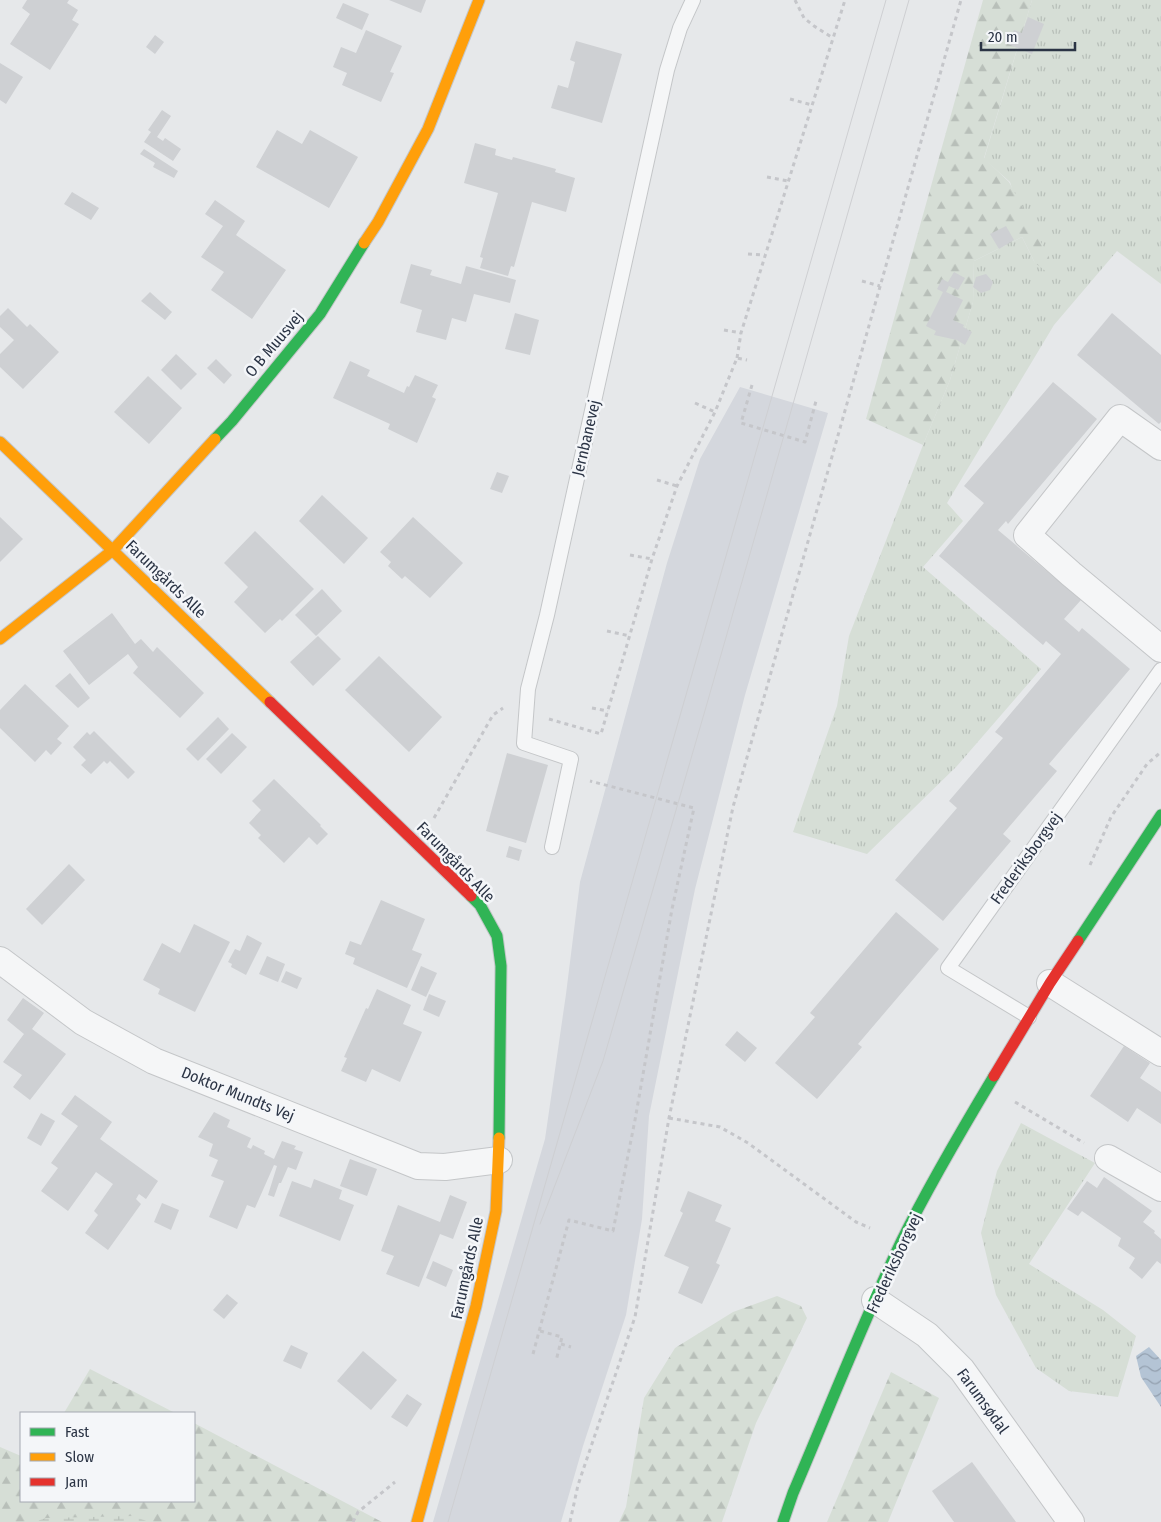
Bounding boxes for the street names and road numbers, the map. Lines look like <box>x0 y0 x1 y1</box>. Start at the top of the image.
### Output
street label: O B Muusvej <box>241 307 307 381</box>
street label: Jernbanevej <box>568 398 604 478</box>
street label: Farumgårds Alle <box>122 536 210 622</box>
street label: Frederiksborgvej <box>986 808 1066 908</box>
street label: Farumgårds Alle <box>413 818 499 906</box>
street label: Doktor Mundts Vej <box>179 1063 297 1125</box>
street label: Frederiksborgvej <box>862 1210 926 1316</box>
street label: Farumgårds Alle <box>447 1215 487 1321</box>
street label: Farumsødal <box>953 1365 1013 1437</box>

